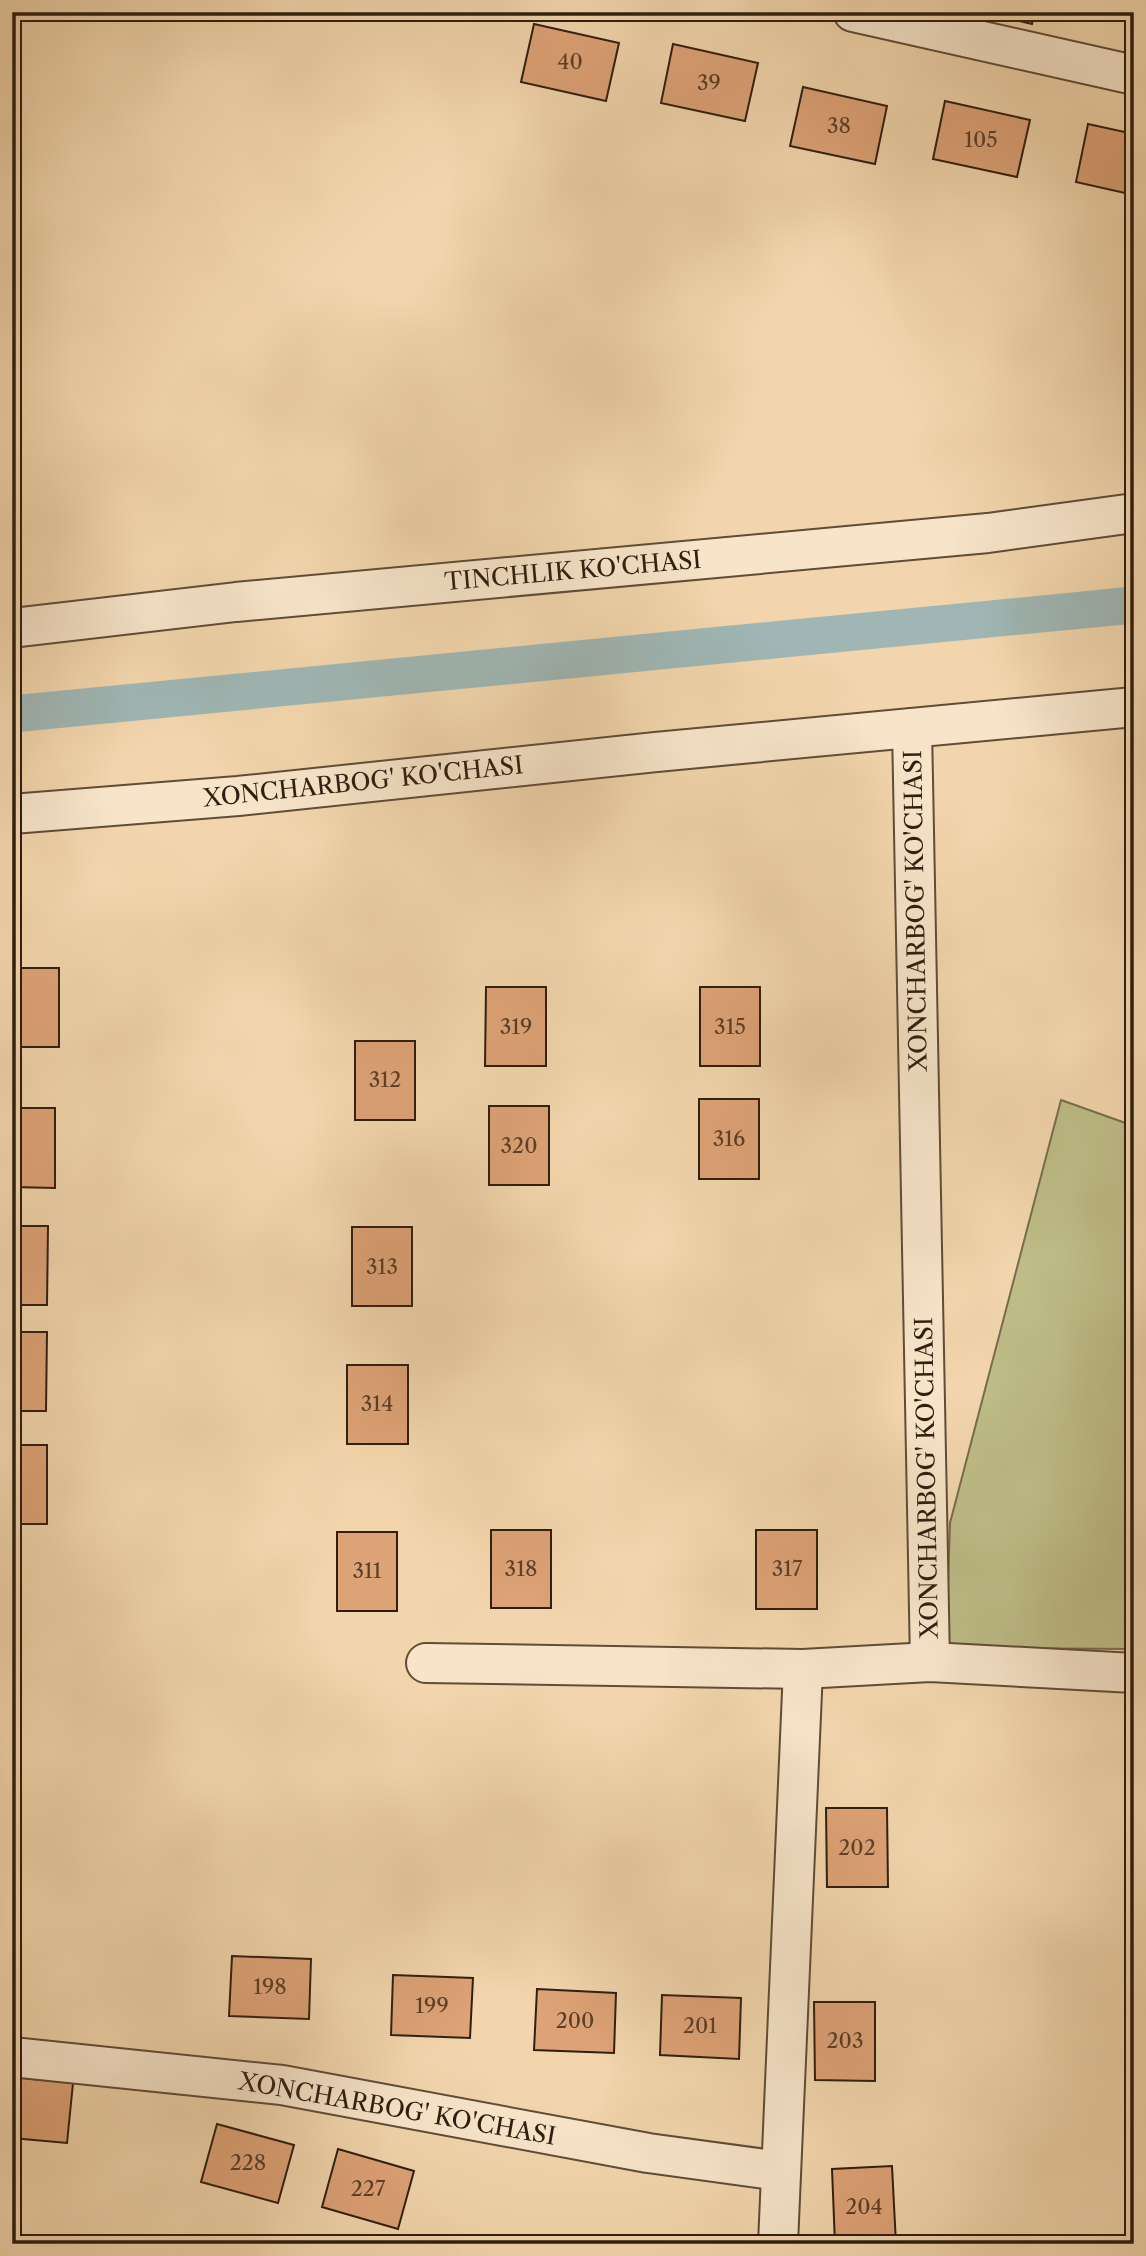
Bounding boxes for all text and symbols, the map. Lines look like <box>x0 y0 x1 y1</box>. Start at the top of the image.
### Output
house number: 40 <box>557 49 583 74</box>
house number: 39 <box>697 70 721 95</box>
house number: 38 <box>827 113 851 138</box>
house number: 105 <box>964 127 998 152</box>
street label: TINCHLIK KO'CHASI <box>443 545 703 596</box>
street label: XONCHARBOG' KO'CHASI <box>200 750 525 813</box>
street label: XONCHARBOG' KO'CHASI <box>898 750 933 1073</box>
house number: 319 <box>500 1014 532 1039</box>
house number: 315 <box>714 1014 746 1039</box>
house number: 312 <box>369 1067 401 1092</box>
house number: 316 <box>713 1126 745 1151</box>
house number: 320 <box>501 1133 537 1158</box>
house number: 313 <box>366 1254 398 1279</box>
street label: XONCHARBOG' KO'CHASI <box>909 1317 944 1640</box>
house number: 314 <box>361 1391 393 1416</box>
house number: 318 <box>505 1556 537 1581</box>
house number: 317 <box>772 1556 803 1581</box>
house number: 311 <box>352 1558 382 1583</box>
house number: 202 <box>838 1835 876 1860</box>
house number: 198 <box>253 1974 287 1999</box>
house number: 199 <box>415 1993 449 2018</box>
house number: 200 <box>556 2008 594 2033</box>
house number: 201 <box>683 2013 717 2038</box>
house number: 203 <box>827 2028 863 2053</box>
street label: XONCHARBOG' KO'CHASI <box>235 2066 558 2151</box>
house number: 228 <box>230 2150 266 2175</box>
house number: 227 <box>351 2176 386 2201</box>
house number: 204 <box>845 2194 883 2219</box>

